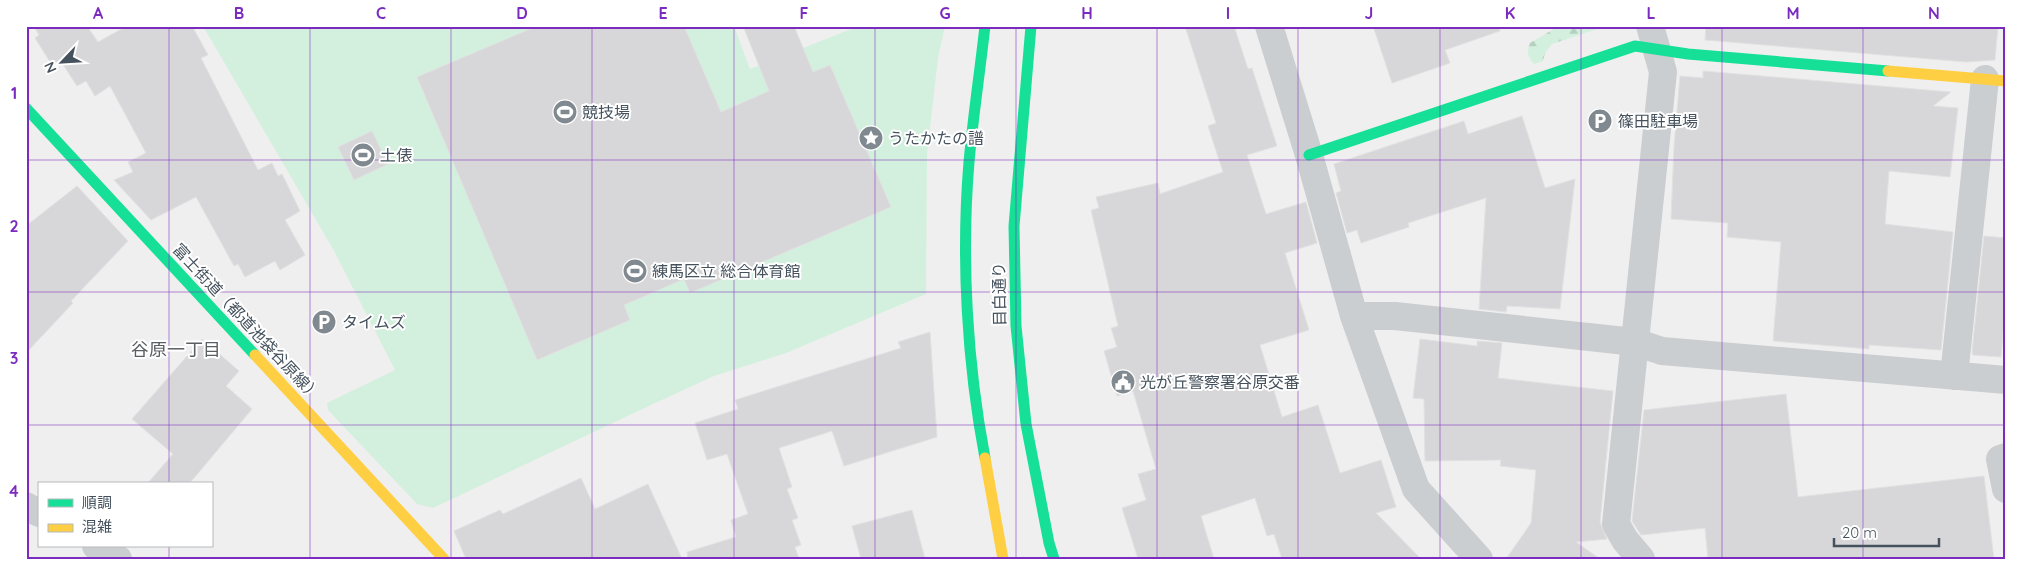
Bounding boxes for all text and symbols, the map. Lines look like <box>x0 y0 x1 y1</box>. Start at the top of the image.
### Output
text: A <box>93 3 104 23</box>
text: B <box>234 3 244 23</box>
text: C <box>376 3 386 23</box>
text: D <box>516 3 528 23</box>
text: E <box>658 3 668 23</box>
text: F <box>800 3 809 23</box>
text: G <box>939 3 951 23</box>
text: H <box>1081 3 1093 23</box>
text: I <box>1226 3 1230 23</box>
text: J <box>1365 3 1373 23</box>
text: K <box>1505 3 1515 23</box>
text: L <box>1647 3 1656 23</box>
text: M <box>1786 3 1800 23</box>
text: N <box>1928 3 1940 23</box>
north arrow <box>38 38 88 88</box>
text: N <box>40 59 61 76</box>
text: 1 <box>11 83 17 103</box>
sports icon: 競技場 <box>552 99 578 125</box>
place label: 競技場 <box>582 102 630 122</box>
parking icon: 篠田駐車場 <box>1587 108 1613 134</box>
place label: 篠田駐車場 <box>1618 111 1698 131</box>
place icon: うたかたの譜 <box>858 125 884 151</box>
place label: うたかたの譜 <box>888 128 984 148</box>
sports icon: 土俵 <box>350 142 376 168</box>
place label: 土俵 <box>380 145 412 165</box>
text: 2 <box>9 216 19 236</box>
street label: 富士街道（都道池袋谷原線） <box>169 239 325 405</box>
sports icon: 練馬区立 総合体育館 <box>622 258 648 284</box>
place label: 練馬区立 総合体育館 <box>652 261 800 281</box>
street label: 目白通り <box>988 262 1010 326</box>
parking icon: タイムズ <box>311 309 337 335</box>
place label: タイムズ <box>342 312 406 332</box>
district label: 谷原一丁目 <box>131 338 221 361</box>
text: 3 <box>10 348 18 368</box>
public building icon: 光が丘警察署谷原交番 <box>1110 369 1136 395</box>
place label: 光が丘警察署谷原交番 <box>1140 372 1300 392</box>
text: 4 <box>9 481 19 501</box>
legend <box>38 482 212 548</box>
text: 順調 <box>82 493 112 512</box>
scale bar <box>1834 515 1940 547</box>
text: 混雑 <box>82 517 112 536</box>
text: 20 m <box>1842 523 1877 542</box>

